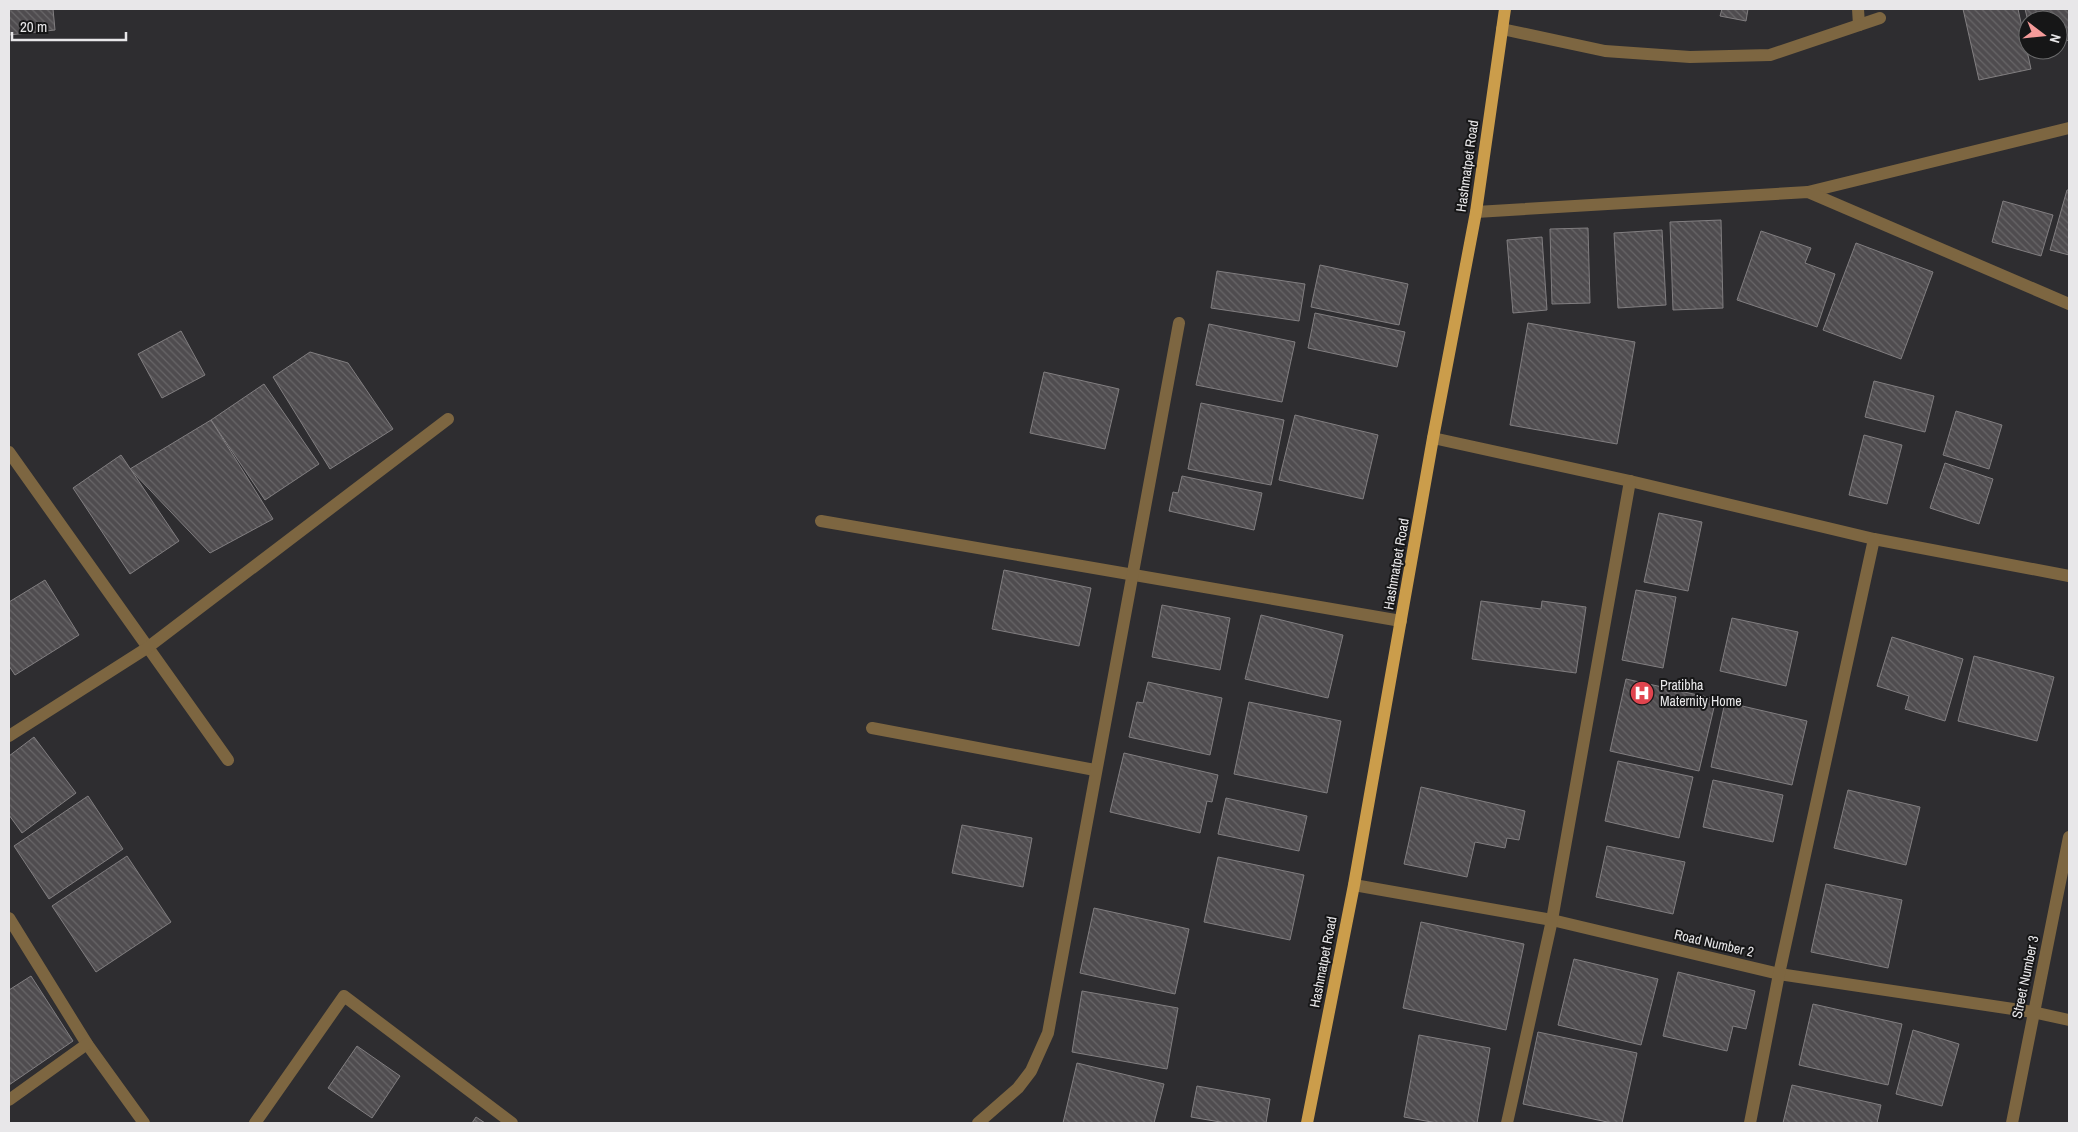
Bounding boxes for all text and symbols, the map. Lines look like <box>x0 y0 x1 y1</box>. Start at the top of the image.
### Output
scale bar <box>12 10 126 42</box>
north arrow <box>2018 10 2068 60</box>
text: 20 m <box>20 16 47 37</box>
text: N <box>2046 32 2065 45</box>
street label: Hashmatpet Road <box>1452 119 1482 213</box>
street label: Hashmatpet Road <box>1379 517 1413 611</box>
place label: Pratibha Maternity Home <box>1660 676 1742 710</box>
hospital icon: Pratibha Maternity Home <box>1629 680 1655 706</box>
street label: Hashmatpet Road <box>1305 915 1341 1009</box>
street label: Road Number 2 <box>1672 925 1756 961</box>
street label: Street Number 3 <box>2007 934 2043 1020</box>

